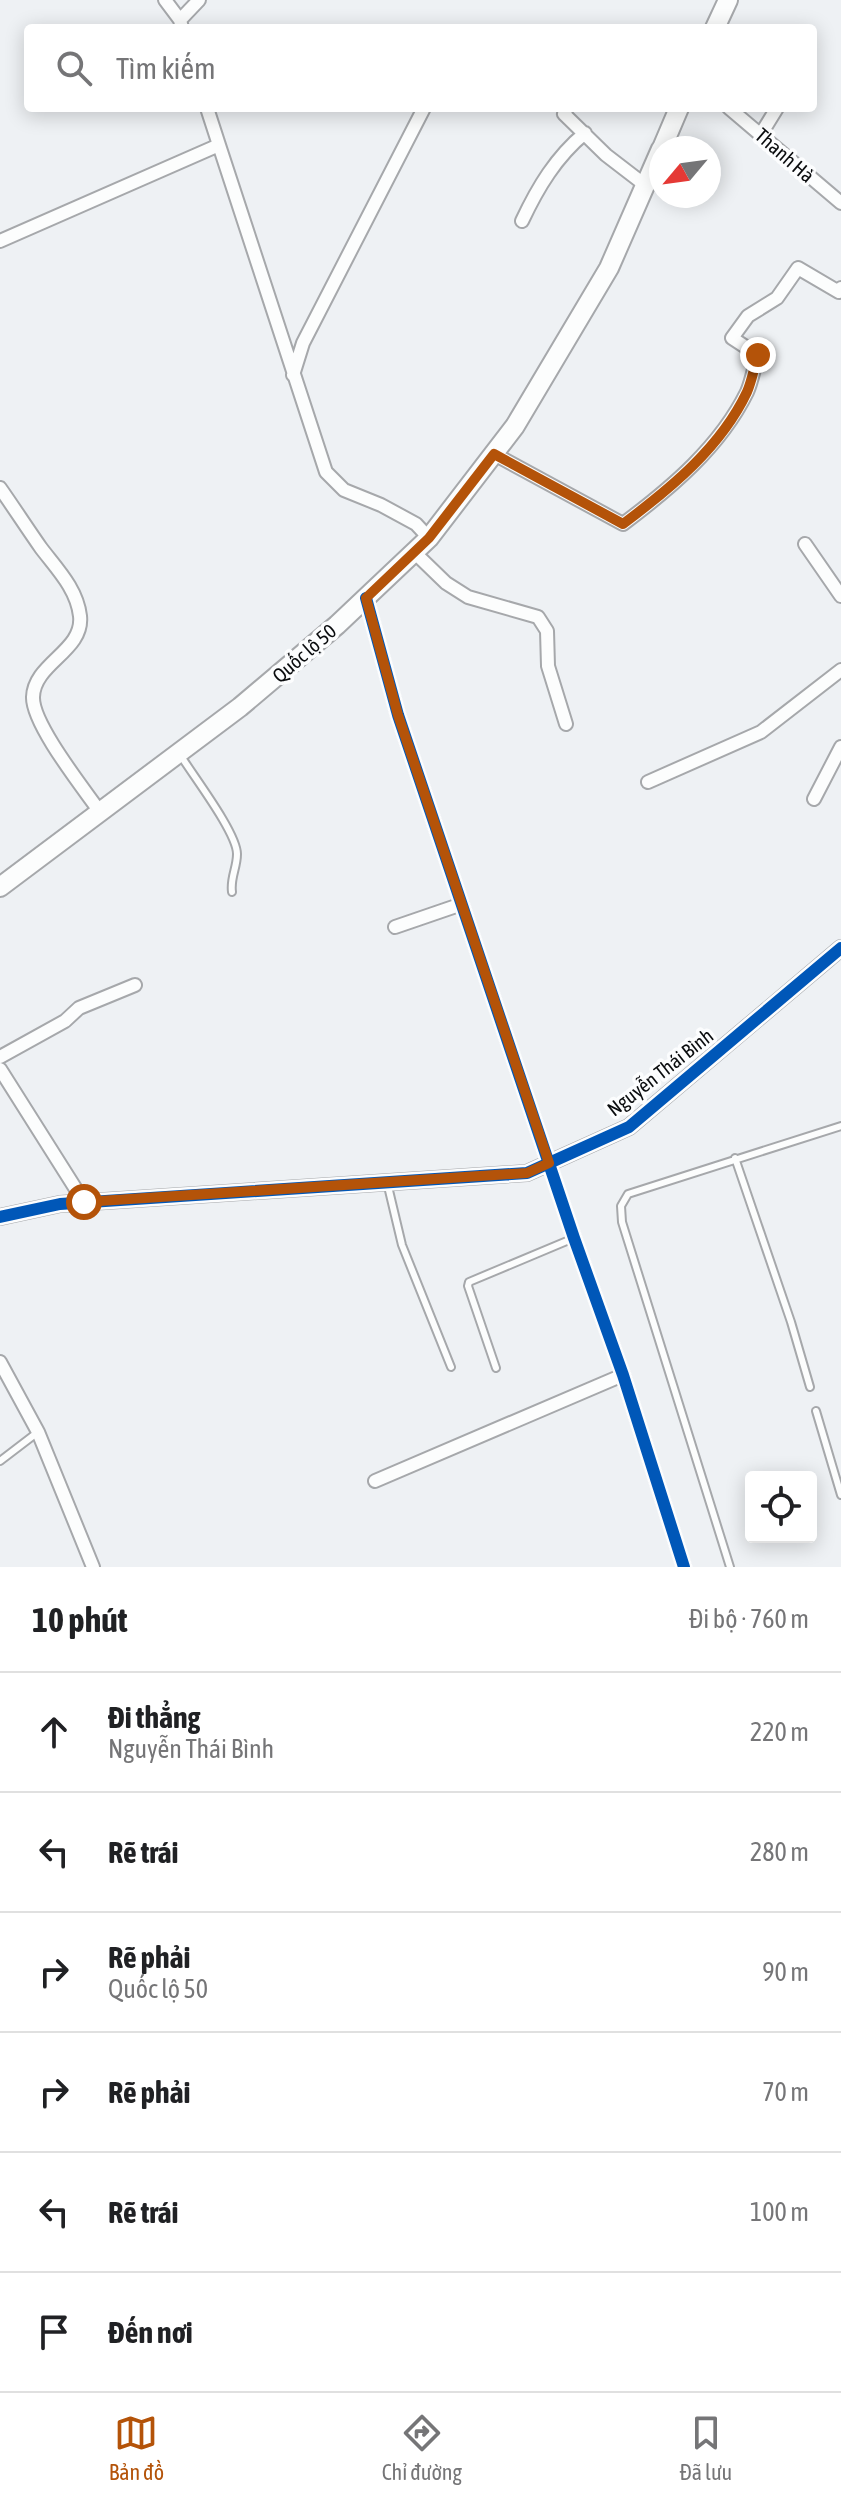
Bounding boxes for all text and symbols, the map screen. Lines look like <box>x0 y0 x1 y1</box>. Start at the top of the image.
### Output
search box <box>24 24 817 112</box>
icon: search <box>52 46 96 90</box>
text: Tìm kiếm <box>116 51 216 85</box>
street label: Thanh Hà <box>751 123 819 187</box>
north arrow <box>649 136 721 208</box>
route end <box>740 337 776 373</box>
street label: Quốc lộ 50 <box>267 619 341 687</box>
street label: Nguyễn Thái Bình <box>603 1024 717 1120</box>
route start <box>66 1184 102 1220</box>
map controls <box>745 1471 817 1543</box>
button: locate <box>745 1471 817 1543</box>
text: 10 phút <box>32 1600 127 1639</box>
text: Đi bộ · 760 m <box>689 1604 809 1634</box>
text: Đi thẳng <box>108 1700 200 1734</box>
icon: ahead <box>32 1710 76 1754</box>
text: 220 m <box>750 1717 809 1747</box>
text: Nguyễn Thái Bình <box>108 1734 274 1764</box>
icon: left <box>32 1830 76 1874</box>
text: Rẽ trái <box>108 1835 178 1869</box>
text: 280 m <box>750 1837 809 1867</box>
text: Rẽ phải <box>108 1940 190 1974</box>
icon: right <box>32 1950 76 1994</box>
text: 90 m <box>762 1957 809 1987</box>
text: Quốc lộ 50 <box>108 1974 208 2004</box>
icon: right <box>32 2070 76 2114</box>
text: Rẽ phải <box>108 2075 190 2109</box>
text: 70 m <box>762 2077 809 2107</box>
icon: left <box>32 2190 76 2234</box>
text: Rẽ trái <box>108 2195 178 2229</box>
text: 100 m <box>750 2197 809 2227</box>
icon: arrive <box>32 2310 76 2354</box>
text: Đến nơi <box>108 2315 193 2349</box>
tab: Bản đồ <box>109 2411 164 2485</box>
tab: Chỉ đường <box>382 2411 462 2485</box>
tab: Đã lưu <box>680 2411 732 2485</box>

